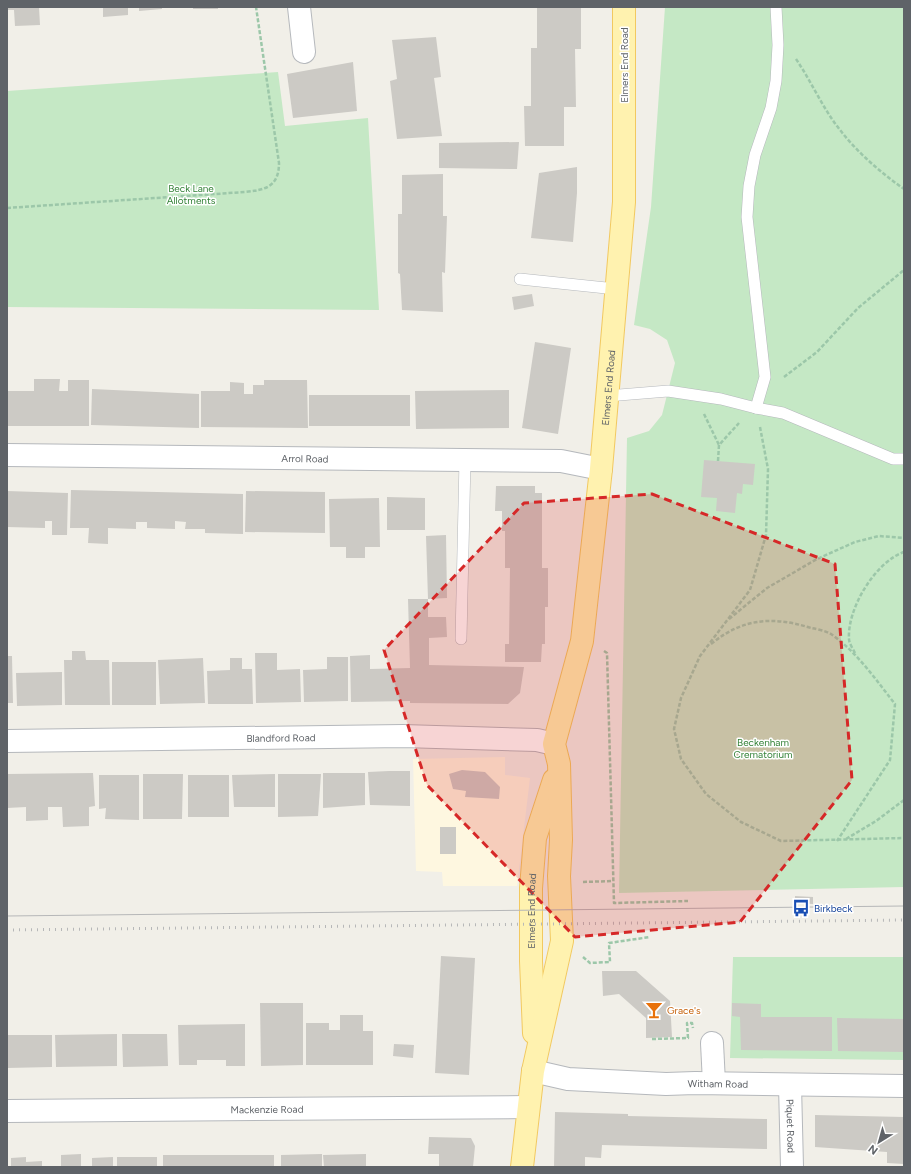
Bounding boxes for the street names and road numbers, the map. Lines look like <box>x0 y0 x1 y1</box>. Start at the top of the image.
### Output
street label: Elmers End Road <box>618 27 631 103</box>
street label: Elmers End Road <box>598 349 618 426</box>
street label: Arrol Road <box>281 451 329 465</box>
street label: Blandford Road <box>246 731 316 744</box>
street label: Elmers End Road <box>524 873 539 949</box>
street label: Witham Road <box>687 1076 748 1090</box>
street label: Piquet Road <box>784 1099 798 1153</box>
street label: Mackenzie Road <box>230 1102 304 1116</box>

